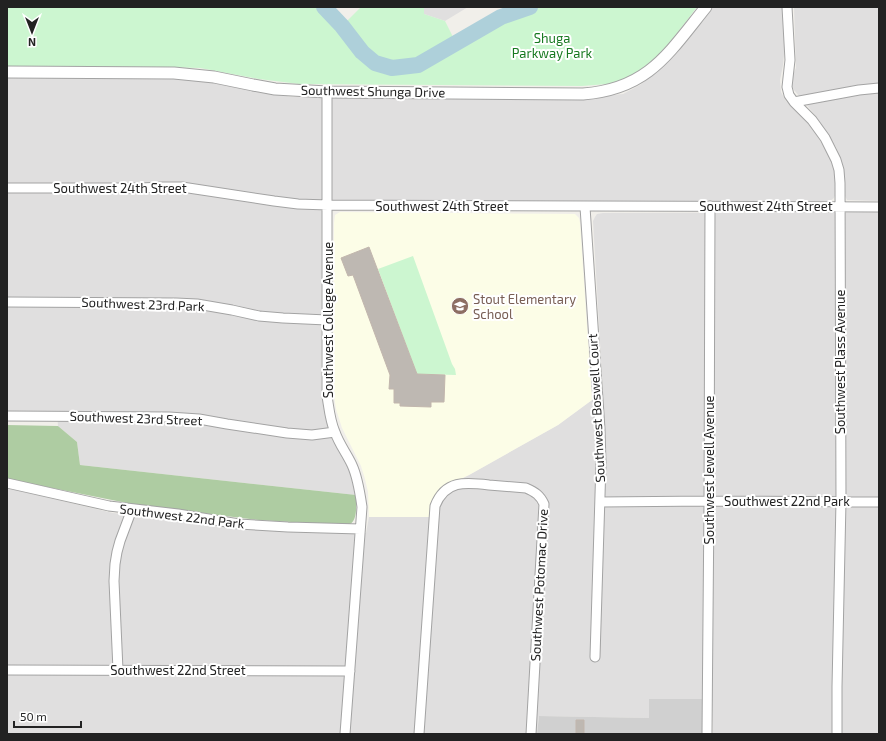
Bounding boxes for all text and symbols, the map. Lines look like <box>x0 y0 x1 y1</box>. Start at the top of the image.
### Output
north arrow <box>12 12 52 52</box>
park label: Shuga Parkway Park <box>512 30 593 61</box>
text: N <box>28 36 36 49</box>
street label: Southwest Shunga Drive <box>301 82 445 100</box>
street label: Southwest 24th Street <box>53 180 187 196</box>
street label: Southwest 24th Street <box>375 198 509 214</box>
street label: Southwest 24th Street <box>699 198 833 214</box>
street label: Southwest College Avenue <box>320 242 336 398</box>
street label: Southwest Plass Avenue <box>832 290 848 434</box>
place label: Stout Elementary School <box>473 291 576 322</box>
street label: Southwest 23rd Park <box>81 294 205 314</box>
school or university icon: Stout Elementary School <box>450 296 470 316</box>
street label: Southwest Boswell Court <box>584 333 608 483</box>
street label: Southwest Jewell Avenue <box>701 395 717 545</box>
street label: Southwest 23rd Street <box>69 408 203 428</box>
street label: Southwest 22nd Park <box>724 493 850 509</box>
street label: Southwest 22nd Park <box>119 500 246 532</box>
street label: Southwest Potomac Drive <box>527 508 551 662</box>
street label: Southwest 22nd Street <box>110 662 246 678</box>
scale bar <box>14 703 81 729</box>
text: 50 m <box>20 709 47 723</box>

